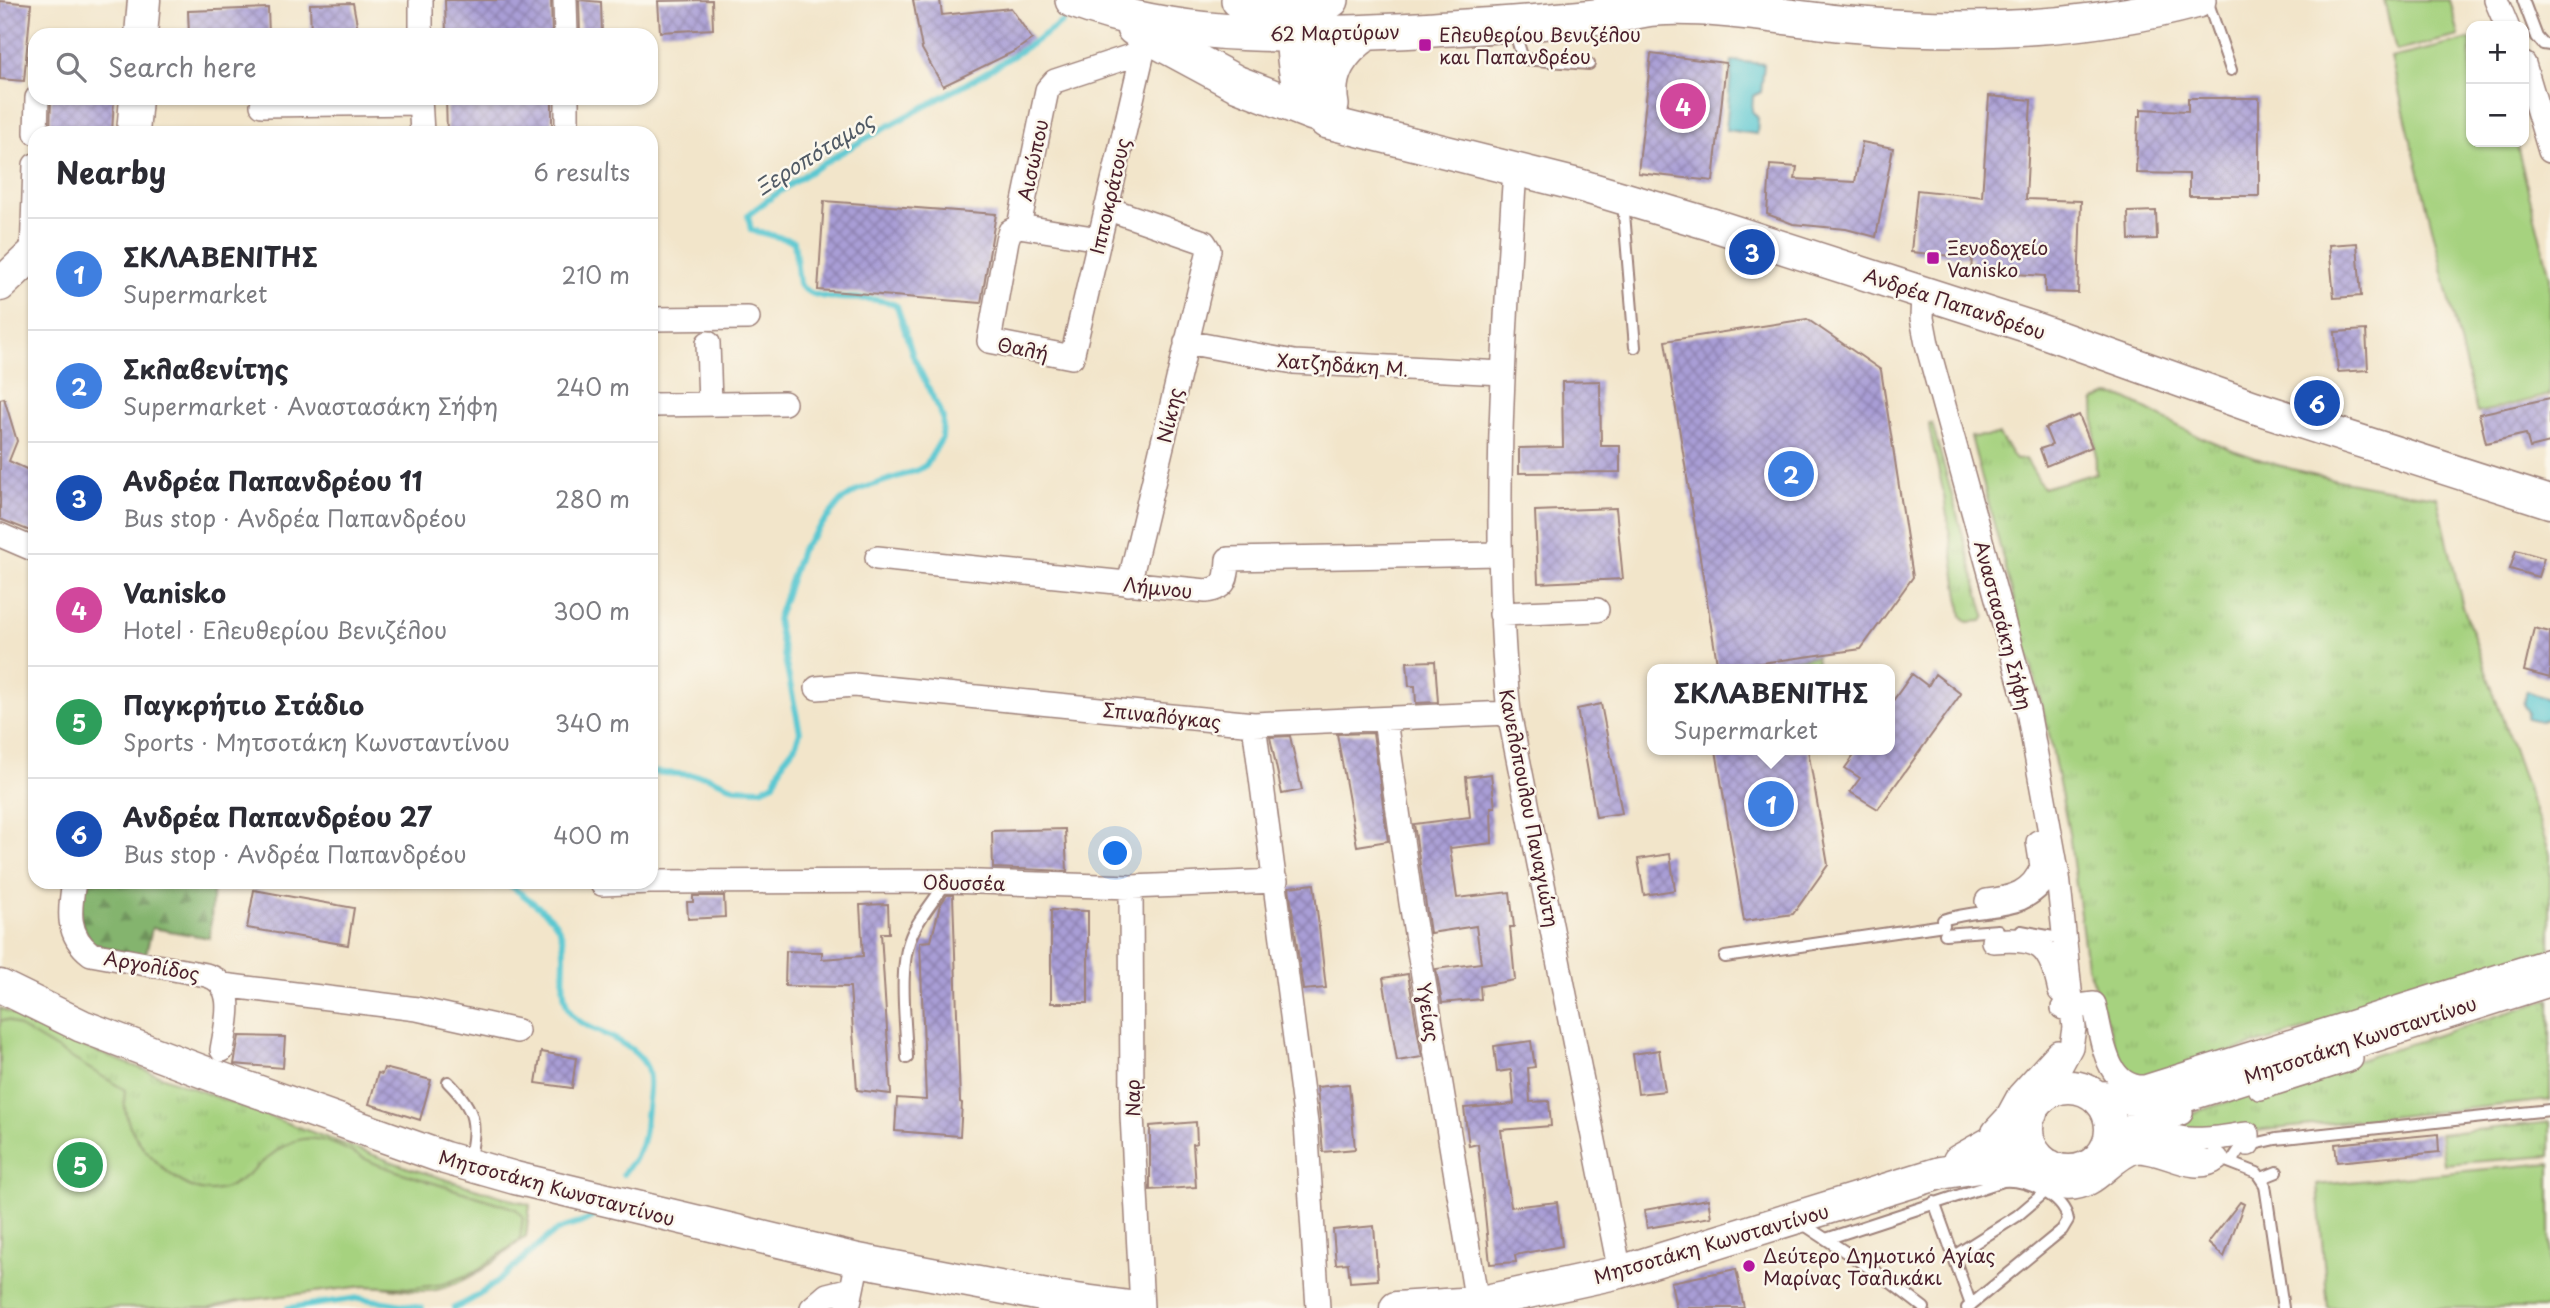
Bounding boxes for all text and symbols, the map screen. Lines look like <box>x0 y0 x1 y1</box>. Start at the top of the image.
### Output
street label: 62 Μαρτύρων <box>1270 17 1400 47</box>
place label: Ελευθερίου Βενιζέλου και Παπανδρέου <box>1439 20 1641 70</box>
map controls <box>2466 21 2529 147</box>
button: + <box>2466 21 2529 84</box>
search box <box>28 28 658 105</box>
marker: Ελευθερίου Βενιζέλου και Παπανδρέου <box>1417 37 1433 53</box>
text: Search here <box>108 47 257 86</box>
icon: search <box>52 48 90 86</box>
pin: 4 <box>1660 80 1706 132</box>
button: − <box>2466 84 2529 147</box>
water label: Ξεροπόταμος <box>748 103 882 202</box>
street label: Αισώπου <box>1010 116 1054 204</box>
street label: Ιπποκράτους <box>1082 135 1136 257</box>
text: Nearby <box>56 149 166 194</box>
text: 6 results <box>534 154 630 189</box>
pin: 3 <box>1729 226 1775 278</box>
place label: Ξενοδοχείο Vanisko <box>1947 233 2048 283</box>
text: ΣΚΛΑΒΕΝΙΤΗΣ <box>123 237 318 276</box>
marker: Ξενοδοχείο Vanisko <box>1925 250 1941 266</box>
text: 1 <box>74 257 85 292</box>
text: 210 m <box>562 257 630 292</box>
street label: Ανδρέα Παπανδρέου <box>1861 260 2049 346</box>
text: Supermarket <box>123 276 267 311</box>
street label: Θαλή <box>995 329 1051 367</box>
street label: Χατζηδάκη Μ. <box>1276 345 1410 383</box>
text: Σκλαβενίτης <box>123 349 289 388</box>
text: 2 <box>71 369 87 404</box>
text: 240 m <box>556 369 630 404</box>
pin: 6 <box>2294 377 2340 429</box>
street label: Νίκης <box>1149 384 1189 445</box>
text: Supermarket · Αναστασάκη Σήφη <box>123 388 498 423</box>
pin: 2 <box>1768 448 1814 500</box>
text: Ανδρέα Παπανδρέου 11 <box>123 461 423 500</box>
text: 3 <box>71 481 87 516</box>
text: 280 m <box>555 481 630 516</box>
text: Bus stop · Ανδρέα Παπανδρέου <box>123 500 467 535</box>
street label: Αναστασάκη Σήφη <box>1968 537 2040 713</box>
street label: Λήμνου <box>1122 569 1194 605</box>
text: Vanisko <box>123 573 226 612</box>
text: 4 <box>71 593 87 628</box>
text: 300 m <box>553 593 630 628</box>
text: Hotel · Ελευθερίου Βενιζέλου <box>123 612 447 647</box>
popup <box>1647 664 1895 755</box>
text: ΣΚΛΑΒΕΝΙΤΗΣ <box>1674 673 1868 712</box>
text: Παγκρήτιο Στάδιο <box>123 685 364 724</box>
street label: Κανελόπουλου Παναγιώτη <box>1493 687 1567 929</box>
street label: Σπιναλόγκας <box>1102 695 1223 735</box>
text: 5 <box>72 705 86 740</box>
text: 340 m <box>555 705 630 740</box>
text: Supermarket <box>1674 712 1818 747</box>
text: Sports · Μητσοτάκη Κωνσταντίνου <box>123 724 510 759</box>
pin: 1 <box>1748 778 1794 830</box>
text: Ανδρέα Παπανδρέου 27 <box>123 797 432 836</box>
text: 6 <box>71 817 87 852</box>
text: 400 m <box>553 817 630 852</box>
text: Bus stop · Ανδρέα Παπανδρέου <box>123 836 467 871</box>
your location <box>1098 836 1132 870</box>
street label: Οδυσσέα <box>922 867 1006 897</box>
street label: Αργολίδος <box>102 943 202 987</box>
street label: Υγείας <box>1411 980 1448 1044</box>
street label: Μητσοτάκη Κωνσταντίνου <box>2240 988 2480 1090</box>
street label: Ναρ <box>1118 1079 1146 1117</box>
pin: 5 <box>57 1139 103 1191</box>
street label: Μητσοτάκη Κωνσταντίνου <box>436 1142 678 1232</box>
street label: Μητσοτάκη Κωνσταντίνου <box>1590 1196 1832 1290</box>
place label: Δεύτερο Δημοτικό Αγίας Μαρίνας Τσαλικάκι <box>1763 1241 1995 1291</box>
marker: Δεύτερο Δημοτικό Αγίας Μαρίνας Τσαλικάκι <box>1741 1258 1757 1274</box>

